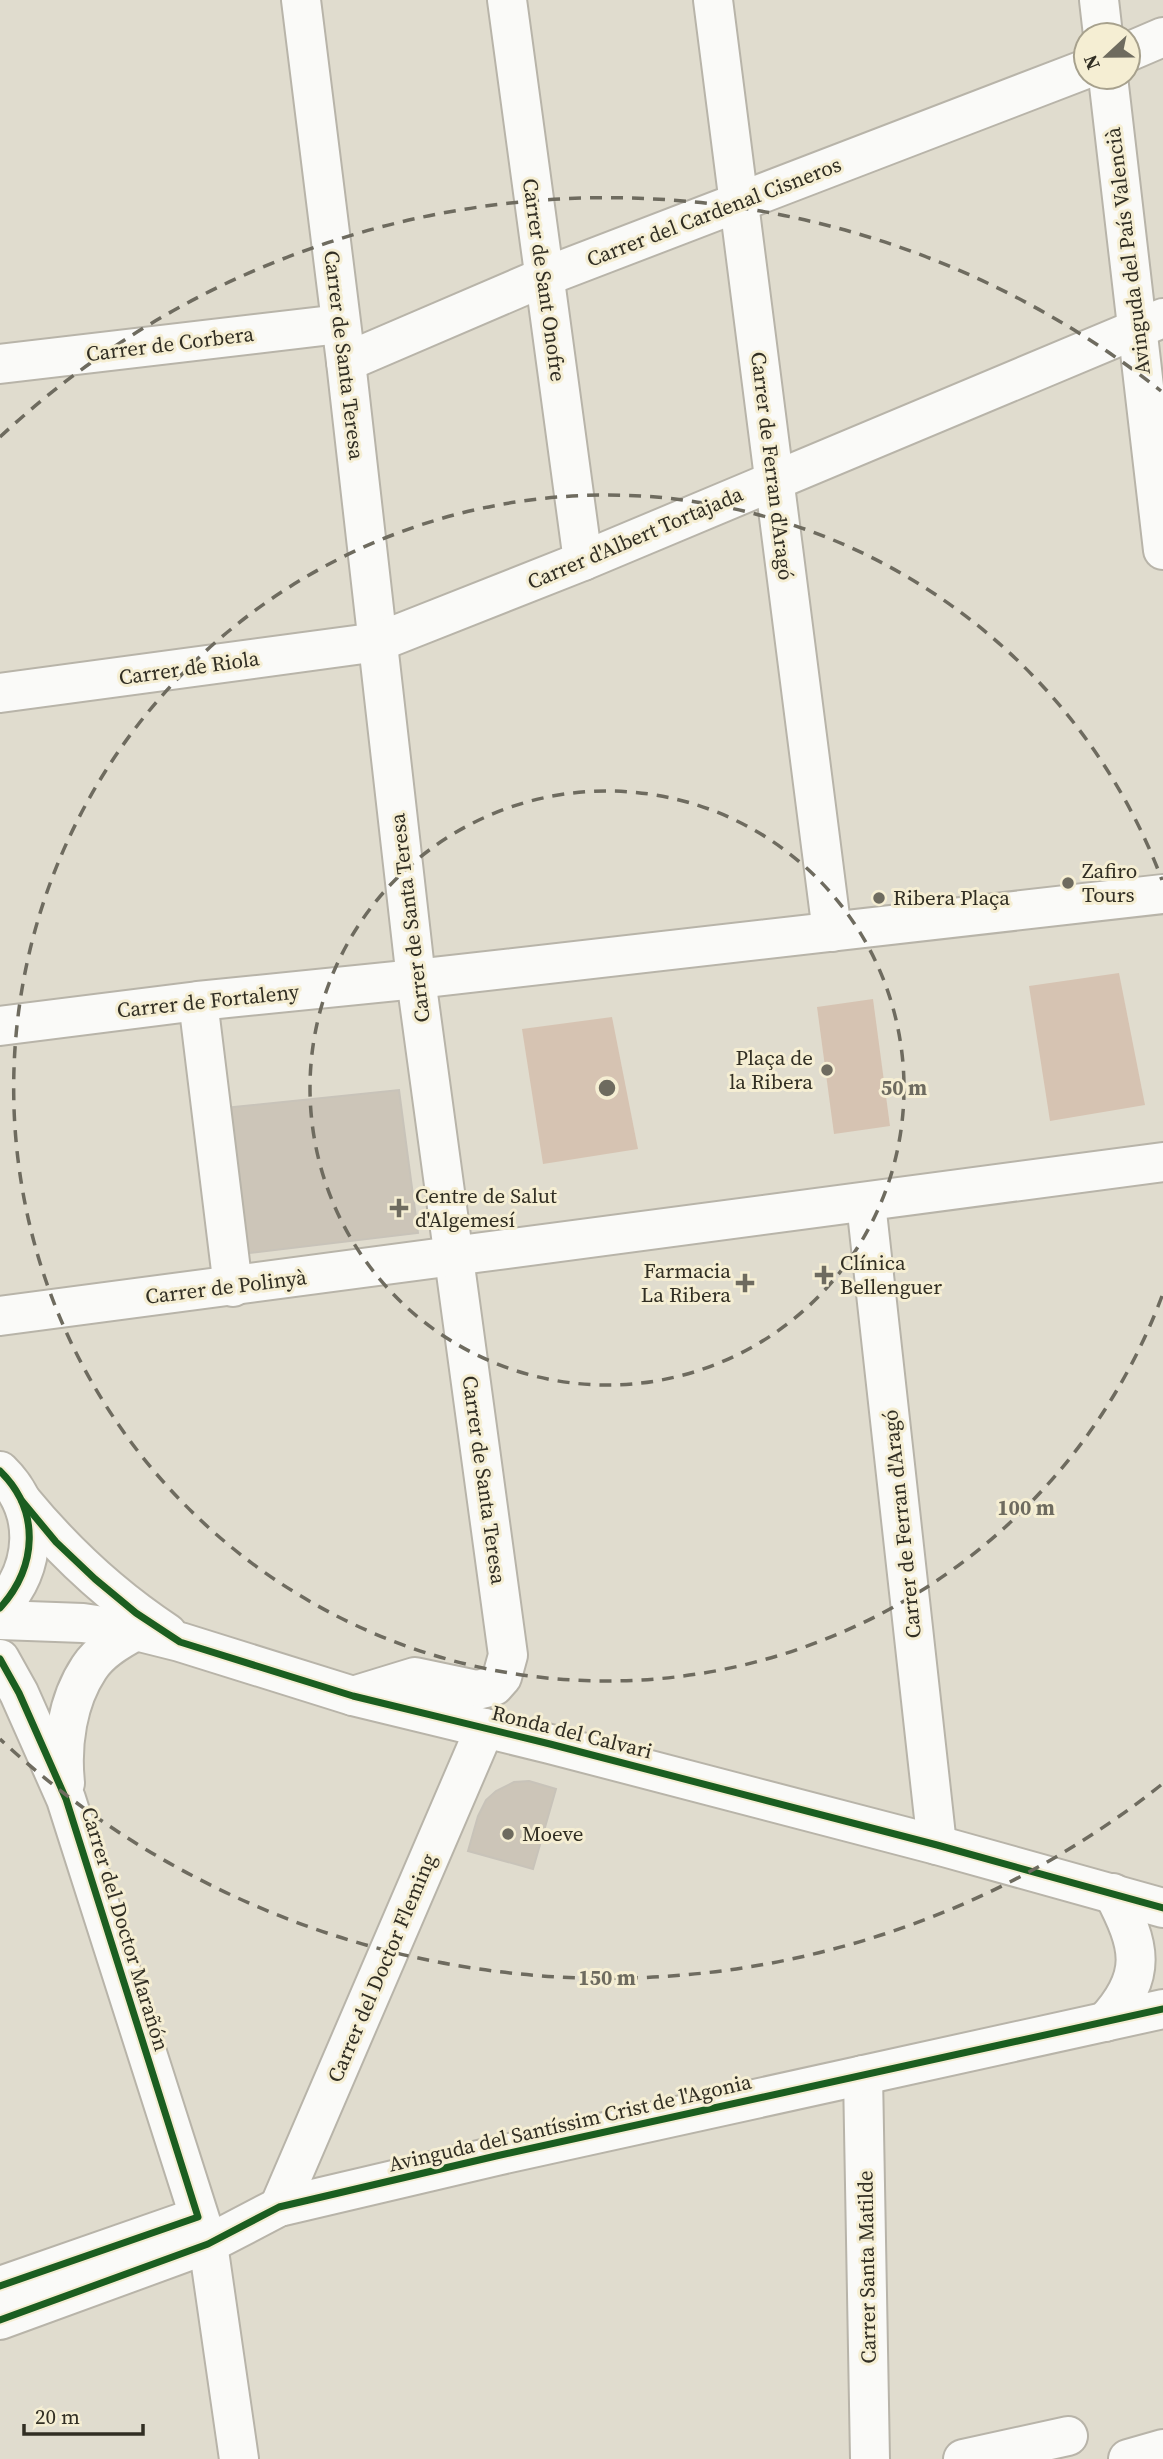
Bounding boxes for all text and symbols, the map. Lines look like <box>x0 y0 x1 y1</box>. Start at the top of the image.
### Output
north arrow <box>1072 21 1142 91</box>
text: N <box>1077 51 1106 74</box>
street label: Avinguda del País Valencià <box>1098 126 1157 376</box>
street label: Carrer del Cardenal Cisneros <box>582 150 845 274</box>
street label: Carrer de Sant Onofre <box>516 176 573 383</box>
street label: Carrer de Santa Teresa <box>317 249 372 461</box>
street label: Carrer de Corbera <box>84 319 256 368</box>
street label: Carrer de Ferran d'Aragó <box>744 350 801 582</box>
street label: Carrer d'Albert Tortajada <box>523 479 747 596</box>
street label: Carrer de Riola <box>117 643 261 692</box>
street label: Carrer de Santa Teresa <box>382 812 437 1024</box>
place label: Zafiro Tours <box>1082 856 1137 909</box>
marker: Zafiro Tours <box>1060 875 1076 891</box>
place label: Ribera Plaça <box>893 883 1010 912</box>
marker: Ribera Plaça <box>871 890 887 906</box>
street label: Carrer de Fortaleny <box>116 977 301 1024</box>
place label: Plaça de la Ribera <box>729 1043 813 1096</box>
marker: Plaça de la Ribera <box>819 1062 835 1078</box>
text: 50 m <box>881 1073 927 1102</box>
centre of rings <box>595 1076 619 1100</box>
place label: Centre de Salut d'Algemesí <box>415 1181 557 1234</box>
marker: Centre de Salut d'Algemesí <box>389 1198 409 1218</box>
place label: Clínica Bellenguer <box>840 1248 942 1301</box>
place label: Farmacia La Ribera <box>641 1256 731 1309</box>
street label: Carrer de Polinyà <box>144 1262 309 1311</box>
marker: Clínica Bellenguer <box>814 1265 834 1285</box>
marker: Farmacia La Ribera <box>737 1275 753 1291</box>
street label: Carrer de Santa Teresa <box>455 1374 514 1586</box>
street label: Carrer de Ferran d'Aragó <box>875 1408 928 1640</box>
text: 100 m <box>997 1493 1055 1522</box>
street label: Ronda del Calvari <box>489 1698 655 1765</box>
street label: Carrer del Doctor Marañón <box>75 1803 176 2055</box>
place label: Moeve <box>522 1819 583 1848</box>
marker: Moeve <box>500 1826 516 1842</box>
street label: Carrer del Doctor Fleming <box>320 1849 443 2087</box>
text: 150 m <box>578 1963 636 1992</box>
street label: Avinguda del Santíssim Crist de l'Agonia <box>385 2066 755 2178</box>
street label: Carrer Santa Matilde <box>850 2170 883 2364</box>
scale bar <box>24 2392 144 2436</box>
text: 20 m <box>35 2402 80 2431</box>

